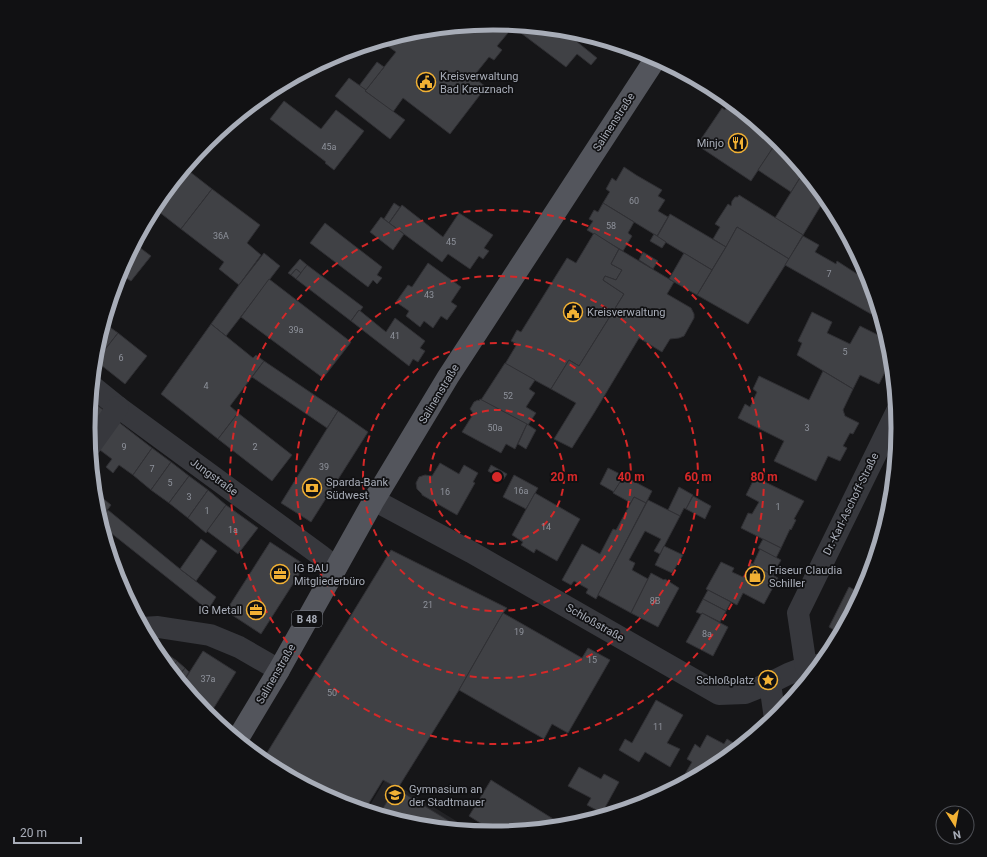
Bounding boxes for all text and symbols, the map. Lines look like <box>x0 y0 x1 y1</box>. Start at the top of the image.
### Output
place label: Kreisverwaltung Bad Kreuznach <box>440 70 518 96</box>
public building icon: Kreisverwaltung Bad Kreuznach <box>415 71 437 93</box>
street label: Salinenstraße <box>590 90 638 154</box>
restaurant icon: Minjo <box>727 132 749 154</box>
place label: Minjo <box>697 137 724 150</box>
house number: 45a <box>321 142 337 152</box>
house number: 60 <box>629 196 639 206</box>
house number: 58 <box>606 221 616 231</box>
house number: 36A <box>213 231 229 241</box>
house number: 45 <box>446 237 456 247</box>
house number: 7 <box>826 269 832 279</box>
house number: 43 <box>424 290 434 300</box>
public building icon: Kreisverwaltung <box>562 301 584 323</box>
place label: Kreisverwaltung <box>587 306 665 319</box>
house number: 39a <box>288 325 304 335</box>
house number: 41 <box>390 331 400 341</box>
house number: 5 <box>842 347 848 357</box>
house number: 6 <box>118 353 124 363</box>
street label: Salinenstraße <box>416 362 462 426</box>
house number: 4 <box>203 381 209 391</box>
house number: 52 <box>503 391 513 401</box>
house number: 50a <box>487 423 503 433</box>
house number: 3 <box>804 423 810 433</box>
house number: 9 <box>121 442 127 452</box>
house number: 2 <box>252 442 258 452</box>
street label: Dr.-Karl-Aschoff-Straße <box>821 451 882 557</box>
street label: Jungstraße <box>188 455 240 499</box>
house number: 39 <box>319 462 329 472</box>
house number: 7 <box>149 464 155 474</box>
centre of rings <box>490 470 504 484</box>
text: 20 m <box>550 470 578 484</box>
text: 40 m <box>617 470 645 484</box>
text: 60 m <box>684 470 712 484</box>
text: 80 m <box>750 470 778 484</box>
place label: Sparda-Bank Südwest <box>326 476 388 502</box>
bank icon: Sparda-Bank Südwest <box>301 477 323 499</box>
house number: 5 <box>167 478 173 488</box>
house number: 16a <box>513 486 529 496</box>
house number: 16 <box>440 487 450 497</box>
house number: 3 <box>186 492 192 502</box>
house number: 1 <box>775 502 781 512</box>
house number: 1 <box>204 506 210 516</box>
house number: 14 <box>541 522 551 532</box>
house number: 1a <box>228 525 238 535</box>
place label: IG BAU Mitgliederbüro <box>294 562 365 588</box>
office icon: IG BAU Mitgliederbüro <box>269 563 291 585</box>
place label: Friseur Claudia Schiller <box>769 564 842 590</box>
shop icon: Friseur Claudia Schiller <box>744 565 766 587</box>
house number: 8B <box>650 596 661 606</box>
office icon: IG Metall <box>245 599 267 621</box>
house number: 21 <box>423 600 433 610</box>
street label: Schloßstraße <box>564 601 627 645</box>
place label: IG Metall <box>198 604 242 617</box>
road number: B 48 <box>292 611 322 627</box>
house number: 19 <box>514 627 524 637</box>
house number: 8a <box>702 629 712 639</box>
street label: Salinenstraße <box>254 642 298 706</box>
house number: 15 <box>587 655 597 665</box>
place icon: Schloßplatz <box>757 669 779 691</box>
house number: 37a <box>200 674 216 684</box>
place label: Schloßplatz <box>696 674 755 687</box>
house number: 50 <box>327 688 337 698</box>
house number: 11 <box>653 722 663 732</box>
place label: Gymnasium an der Stadtmauer <box>409 783 485 809</box>
school or university icon: Gymnasium an der Stadtmauer <box>384 784 406 806</box>
north arrow <box>935 805 975 845</box>
scale bar <box>14 819 81 845</box>
text: 20 m <box>20 826 47 840</box>
text: N <box>952 827 962 841</box>

